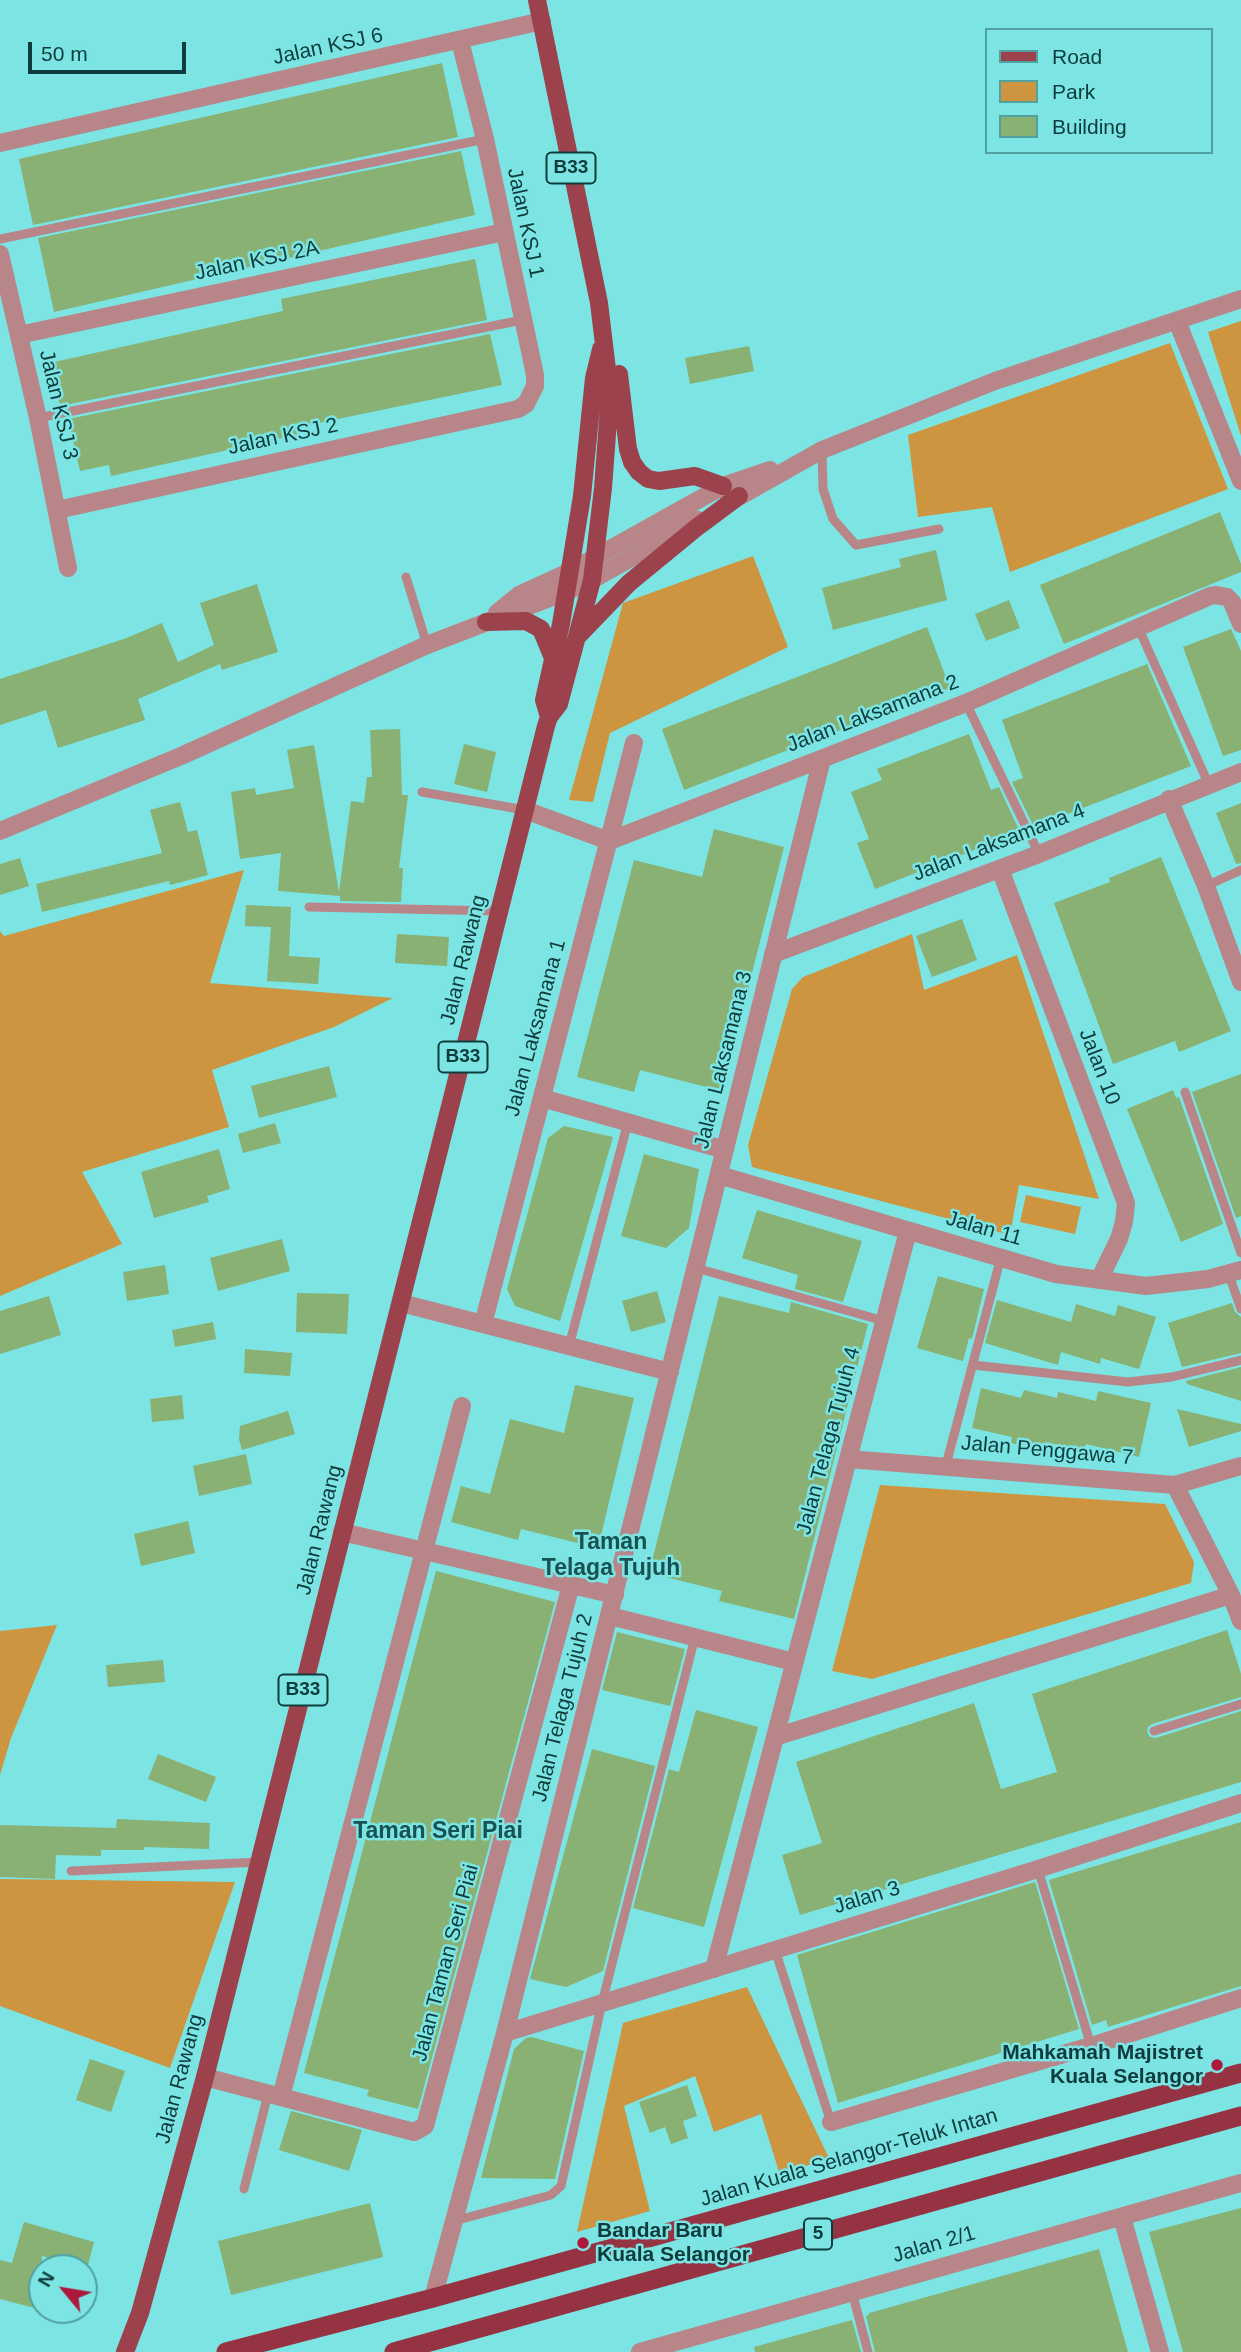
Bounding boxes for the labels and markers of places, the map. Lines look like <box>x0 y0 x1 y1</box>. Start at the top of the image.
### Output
place label: Mahkamah Majistret Kuala Selangor <box>1002 2040 1203 2090</box>
marker: Mahkamah Majistret Kuala Selangor <box>1209 2057 1225 2073</box>
place label: Bandar Baru Kuala Selangor <box>597 2218 750 2268</box>
marker: Bandar Baru Kuala Selangor <box>575 2235 591 2251</box>

